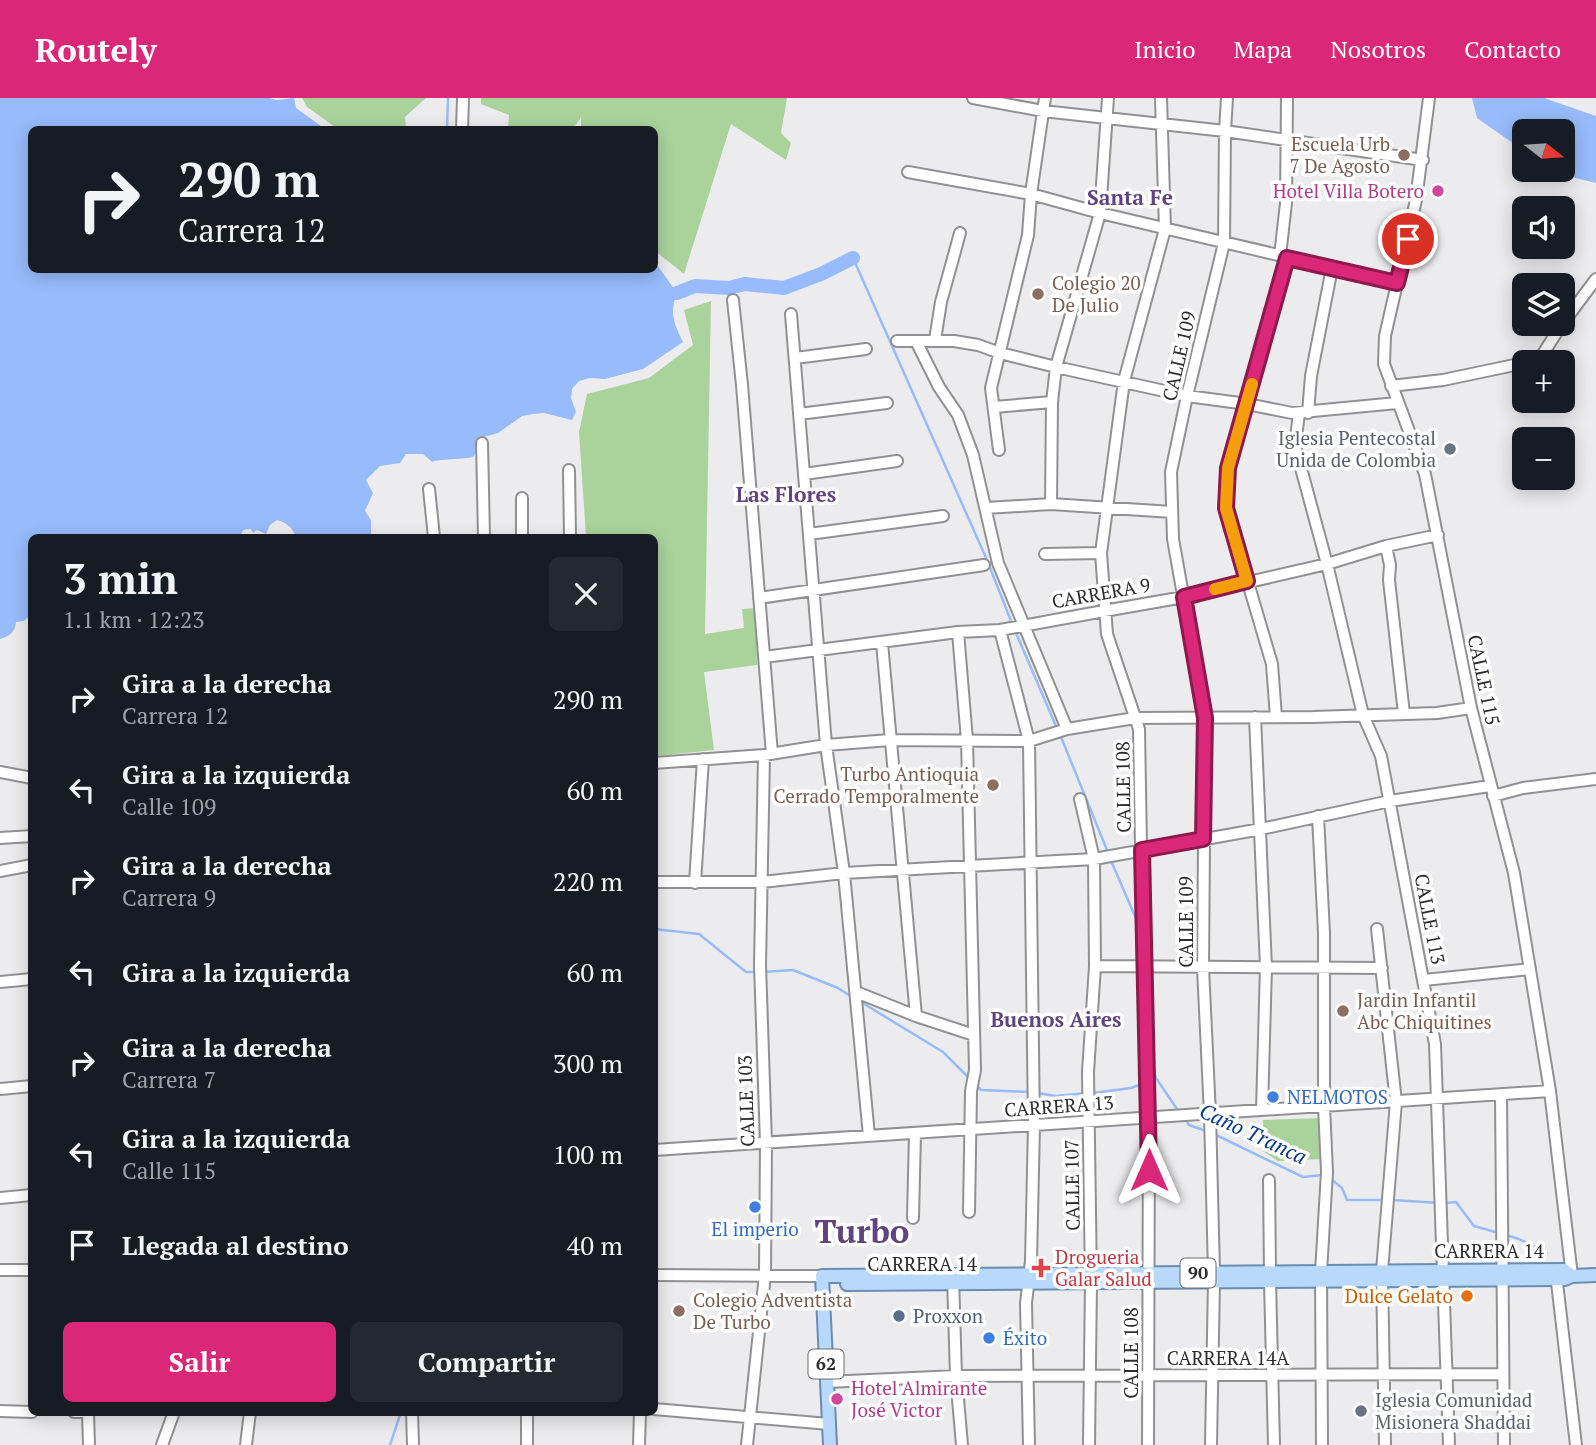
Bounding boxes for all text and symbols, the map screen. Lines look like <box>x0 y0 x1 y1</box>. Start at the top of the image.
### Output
text: Routely <box>35 28 157 71</box>
text: Inicio <box>1134 33 1196 65</box>
text: Mapa <box>1234 33 1292 65</box>
text: Nosotros <box>1330 33 1426 65</box>
text: Contacto <box>1464 33 1561 65</box>
north arrow <box>1512 119 1575 182</box>
map controls <box>1512 119 1575 490</box>
place label: Escuela Urb 7 De Agosto <box>1289 131 1390 178</box>
text: 290 m <box>178 146 320 211</box>
marker: Escuela Urb 7 De Agosto <box>1396 147 1412 163</box>
icon: right <box>63 154 154 245</box>
place label: Hotel Villa Botero <box>1273 178 1424 203</box>
district label: Santa Fe <box>1087 183 1173 211</box>
marker: Hotel Villa Botero <box>1430 183 1446 199</box>
button: sound <box>1512 196 1575 259</box>
text: Carrera 12 <box>178 209 326 251</box>
pin <box>1378 209 1438 269</box>
icon: arrive <box>1389 220 1427 258</box>
place label: Colegio 20 De Julio <box>1052 270 1141 317</box>
button: layers <box>1512 273 1575 336</box>
marker: Colegio 20 De Julio <box>1030 286 1046 302</box>
street label: CALLE 109 <box>1156 308 1201 403</box>
button: + <box>1512 350 1575 413</box>
place label: Iglesia Pentecostal Unida de Colombia <box>1276 425 1436 472</box>
button: − <box>1512 427 1575 490</box>
marker: Iglesia Pentecostal Unida de Colombia <box>1442 441 1458 457</box>
district label: Las Flores <box>736 480 836 508</box>
text: 3 min <box>63 550 178 606</box>
button: close <box>549 557 623 631</box>
street label: CARRERA 9 <box>1050 572 1152 613</box>
text: 1.1 km · 12:23 <box>63 604 205 635</box>
street label: CALLE 115 <box>1463 632 1506 727</box>
text: Gira a la derecha <box>122 666 332 700</box>
icon: right <box>63 680 101 718</box>
text: 290 m <box>553 682 623 716</box>
text: Carrera 12 <box>122 700 228 731</box>
street label: CALLE 108 <box>1109 741 1136 833</box>
text: Gira a la izquierda <box>122 757 350 791</box>
place label: Turbo Antioquia Cerrado Temporalmente <box>774 761 979 808</box>
icon: left <box>63 771 101 809</box>
text: 60 m <box>567 773 623 807</box>
marker: Turbo Antioquia Cerrado Temporalmente <box>985 777 1001 793</box>
text: Calle 109 <box>122 791 216 822</box>
text: Gira a la derecha <box>122 848 332 882</box>
icon: right <box>63 862 101 900</box>
text: 220 m <box>553 864 623 898</box>
street label: CALLE 113 <box>1409 872 1452 966</box>
street label: CALLE 109 <box>1173 876 1198 968</box>
text: Carrera 9 <box>122 882 216 913</box>
icon: left <box>63 953 101 991</box>
text: Gira a la izquierda <box>122 955 350 989</box>
text: 60 m <box>567 955 623 989</box>
place label: Jardin Infantil Abc Chiquitines <box>1357 987 1492 1034</box>
marker: Jardin Infantil Abc Chiquitines <box>1335 1003 1351 1019</box>
district label: Buenos Aires <box>990 1005 1122 1033</box>
text: Gira a la derecha <box>122 1030 332 1064</box>
icon: right <box>63 1044 101 1082</box>
text: 300 m <box>553 1046 623 1080</box>
street label: CALLE 103 <box>731 1055 760 1147</box>
text: Carrera 7 <box>122 1064 216 1095</box>
place label: NELMOTOS <box>1287 1084 1388 1109</box>
street label: CARRERA 13 <box>1003 1089 1115 1122</box>
marker: NELMOTOS <box>1265 1089 1281 1105</box>
water label: Caño Tranca <box>1195 1096 1312 1170</box>
text: Gira a la izquierda <box>122 1121 350 1155</box>
position arrow <box>1112 1133 1186 1207</box>
icon: left <box>63 1135 101 1173</box>
text: 100 m <box>553 1137 623 1171</box>
street label: CALLE 107 <box>1058 1139 1085 1231</box>
text: Calle 115 <box>122 1155 216 1186</box>
marker: El imperio <box>747 1199 763 1215</box>
district label: Turbo <box>815 1209 909 1252</box>
place label: El imperio <box>711 1216 799 1241</box>
icon: arrive <box>63 1226 101 1264</box>
text: Llegada al destino <box>122 1228 349 1262</box>
text: 40 m <box>567 1228 623 1262</box>
street label: CARRERA 14 <box>1434 1238 1545 1263</box>
place label: Drogueria Galar Salud <box>1055 1244 1152 1291</box>
street label: CARRERA 14 <box>867 1251 978 1276</box>
road number: 90 <box>1180 1258 1216 1288</box>
marker: Drogueria Galar Salud <box>1033 1260 1049 1276</box>
place label: Dulce Gelato <box>1345 1283 1453 1308</box>
place label: Colegio Adventista De Turbo <box>693 1287 853 1334</box>
marker: Dulce Gelato <box>1459 1288 1475 1304</box>
marker: Colegio Adventista De Turbo <box>671 1303 687 1319</box>
place label: Proxxon <box>913 1303 983 1328</box>
street label: CALLE 108 <box>1118 1307 1143 1399</box>
marker: Proxxon <box>891 1308 907 1324</box>
button: Salir <box>63 1322 336 1402</box>
button: Compartir <box>350 1322 623 1402</box>
place label: Éxito <box>1003 1325 1047 1350</box>
marker: Éxito <box>981 1330 997 1346</box>
street label: CARRERA 14A <box>1167 1345 1289 1370</box>
road number: 62 <box>808 1350 844 1378</box>
place label: Hotel Almirante José Victor <box>851 1375 987 1422</box>
place label: Iglesia Comunidad Misionera Shaddai <box>1375 1387 1533 1434</box>
marker: Hotel Almirante José Victor <box>829 1391 845 1407</box>
marker: Iglesia Comunidad Misionera Shaddai <box>1353 1403 1369 1419</box>

